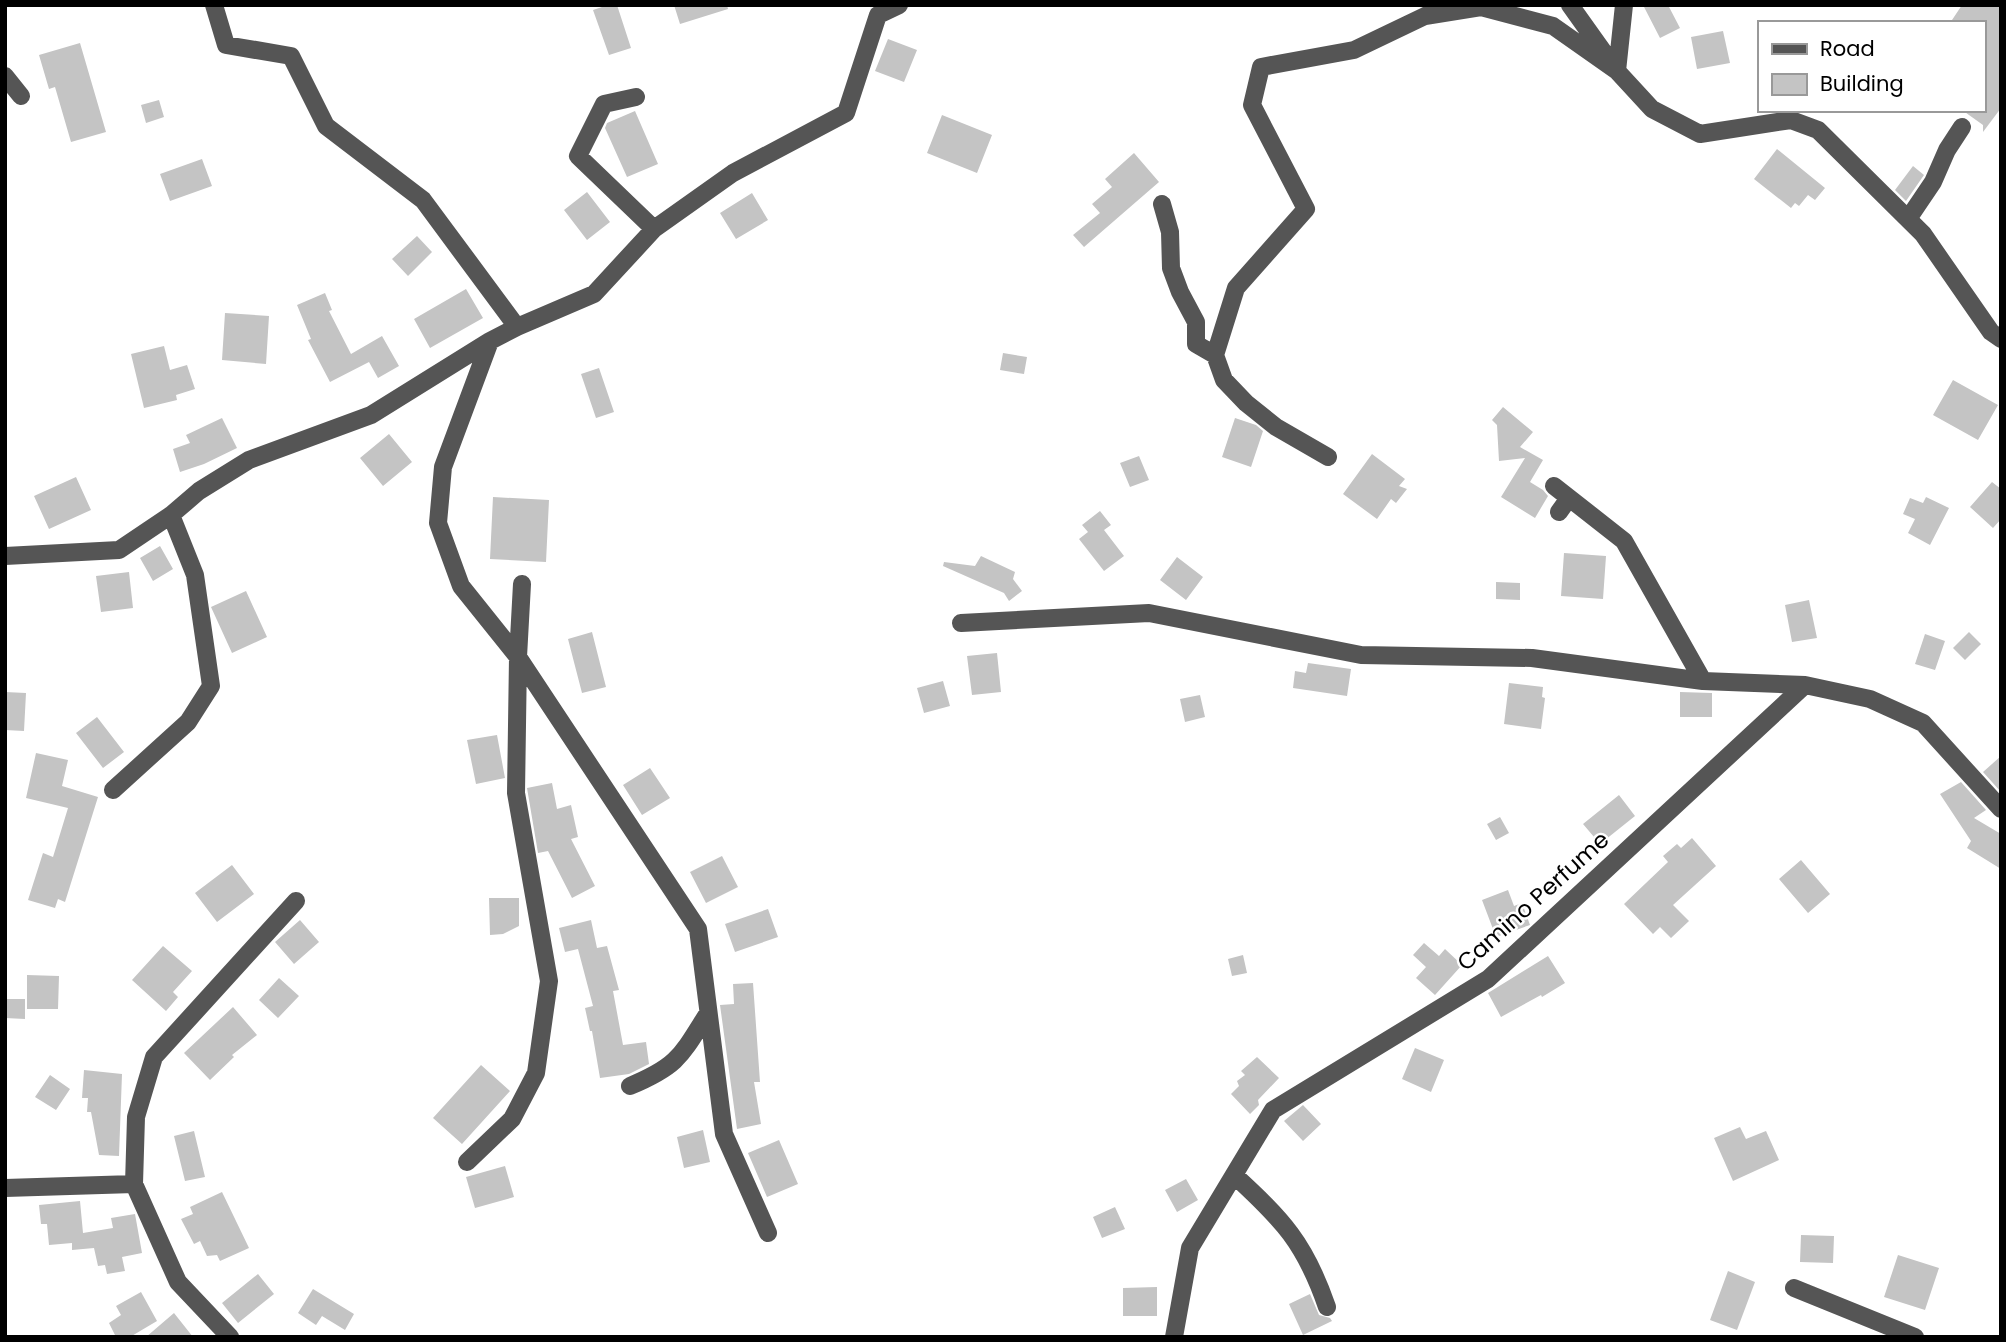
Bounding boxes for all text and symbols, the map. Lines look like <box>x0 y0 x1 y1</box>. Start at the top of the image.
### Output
legend <box>1758 21 1985 112</box>
text: Road <box>1820 34 1875 63</box>
text: Building <box>1820 69 1904 98</box>
street label: Camino Perfume <box>1450 824 1616 978</box>

